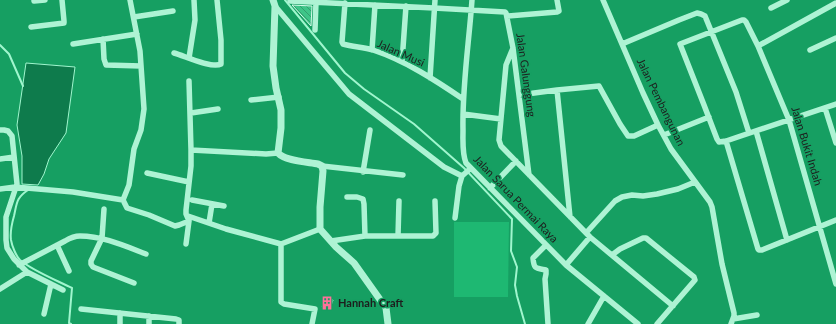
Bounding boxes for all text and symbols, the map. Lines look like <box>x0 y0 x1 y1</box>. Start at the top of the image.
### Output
street label: Jalan Galunggung <box>514 32 539 118</box>
street label: Jalan Musi <box>375 36 427 69</box>
street label: Jalan Pembangunan <box>635 56 688 148</box>
street label: Jalan Bukit Indah <box>789 105 826 187</box>
street label: Jalan Sarua Permai Raya <box>471 152 561 245</box>
building icon: Hannah Craft <box>319 295 335 311</box>
place label: Hannah Craft <box>338 296 404 309</box>

